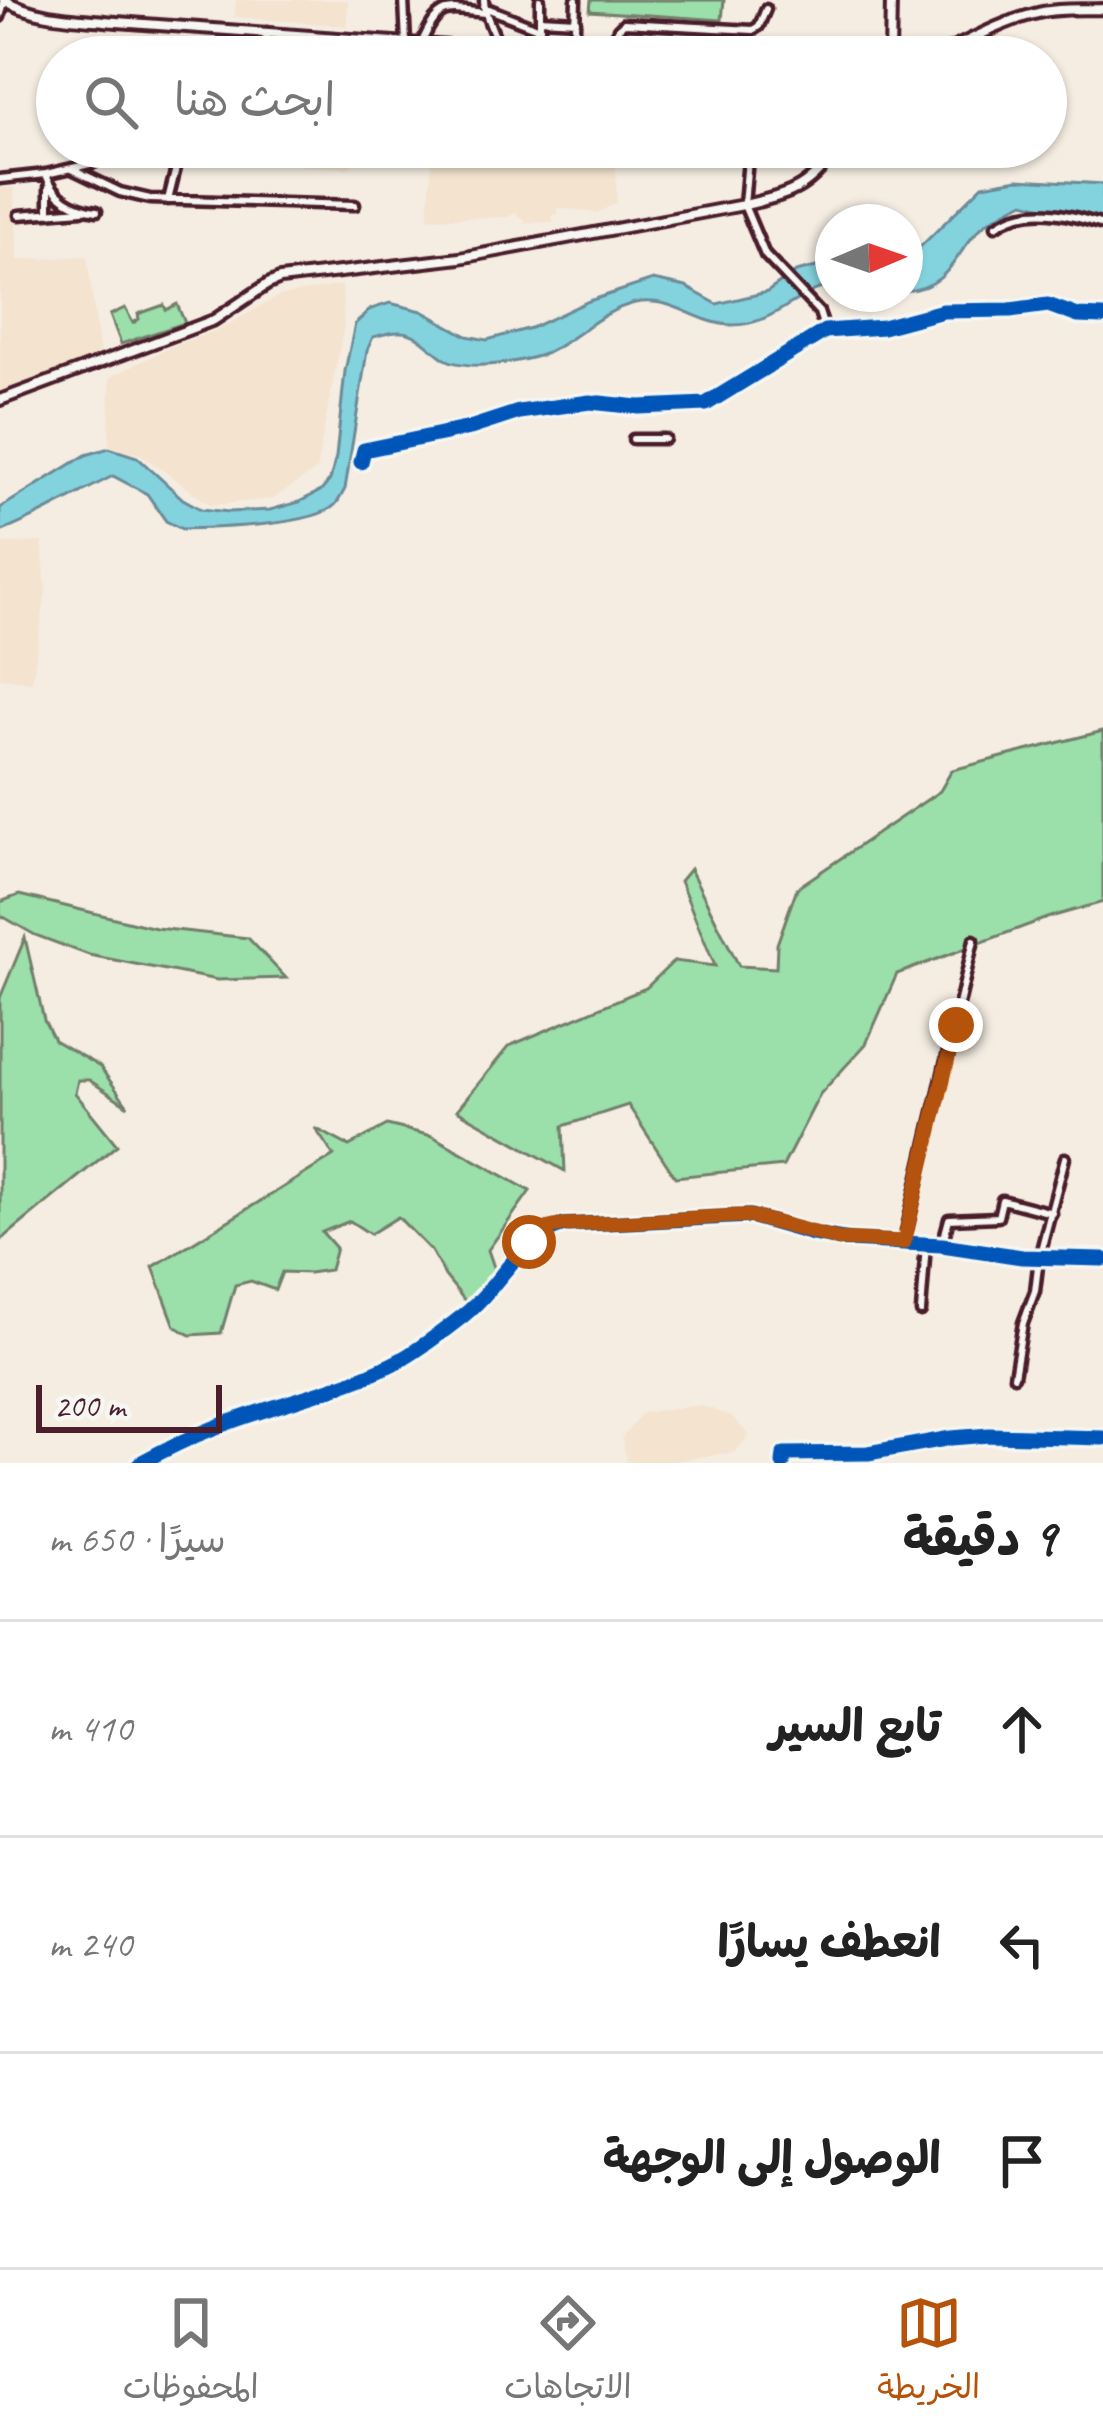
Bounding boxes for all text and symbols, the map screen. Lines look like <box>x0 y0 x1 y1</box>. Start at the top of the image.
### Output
search box <box>36 36 1067 168</box>
icon: search <box>78 69 144 135</box>
text: ابحث هنا <box>174 72 335 129</box>
north arrow <box>815 204 923 312</box>
route end <box>929 998 983 1052</box>
route start <box>502 1215 556 1269</box>
scale bar <box>36 1379 222 1432</box>
text: 200 m <box>54 1385 125 1427</box>
text: 9 دقيقة <box>903 1506 1055 1570</box>
text: سيرًا · 650 m <box>48 1515 226 1564</box>
icon: ahead <box>989 1696 1055 1762</box>
text: تابع السير <box>770 1698 941 1755</box>
text: 410 m <box>48 1704 132 1753</box>
icon: left <box>989 1912 1055 1978</box>
text: انعطف يسارًا <box>717 1914 941 1971</box>
text: 240 m <box>48 1920 132 1969</box>
icon: arrive <box>989 2128 1055 2194</box>
text: الوصول إلى الوجهة <box>603 2130 941 2187</box>
tab: المحفوظات <box>123 2290 259 2416</box>
tab: الاتجاهات <box>504 2290 632 2416</box>
tab: الخريطة <box>877 2290 980 2416</box>

